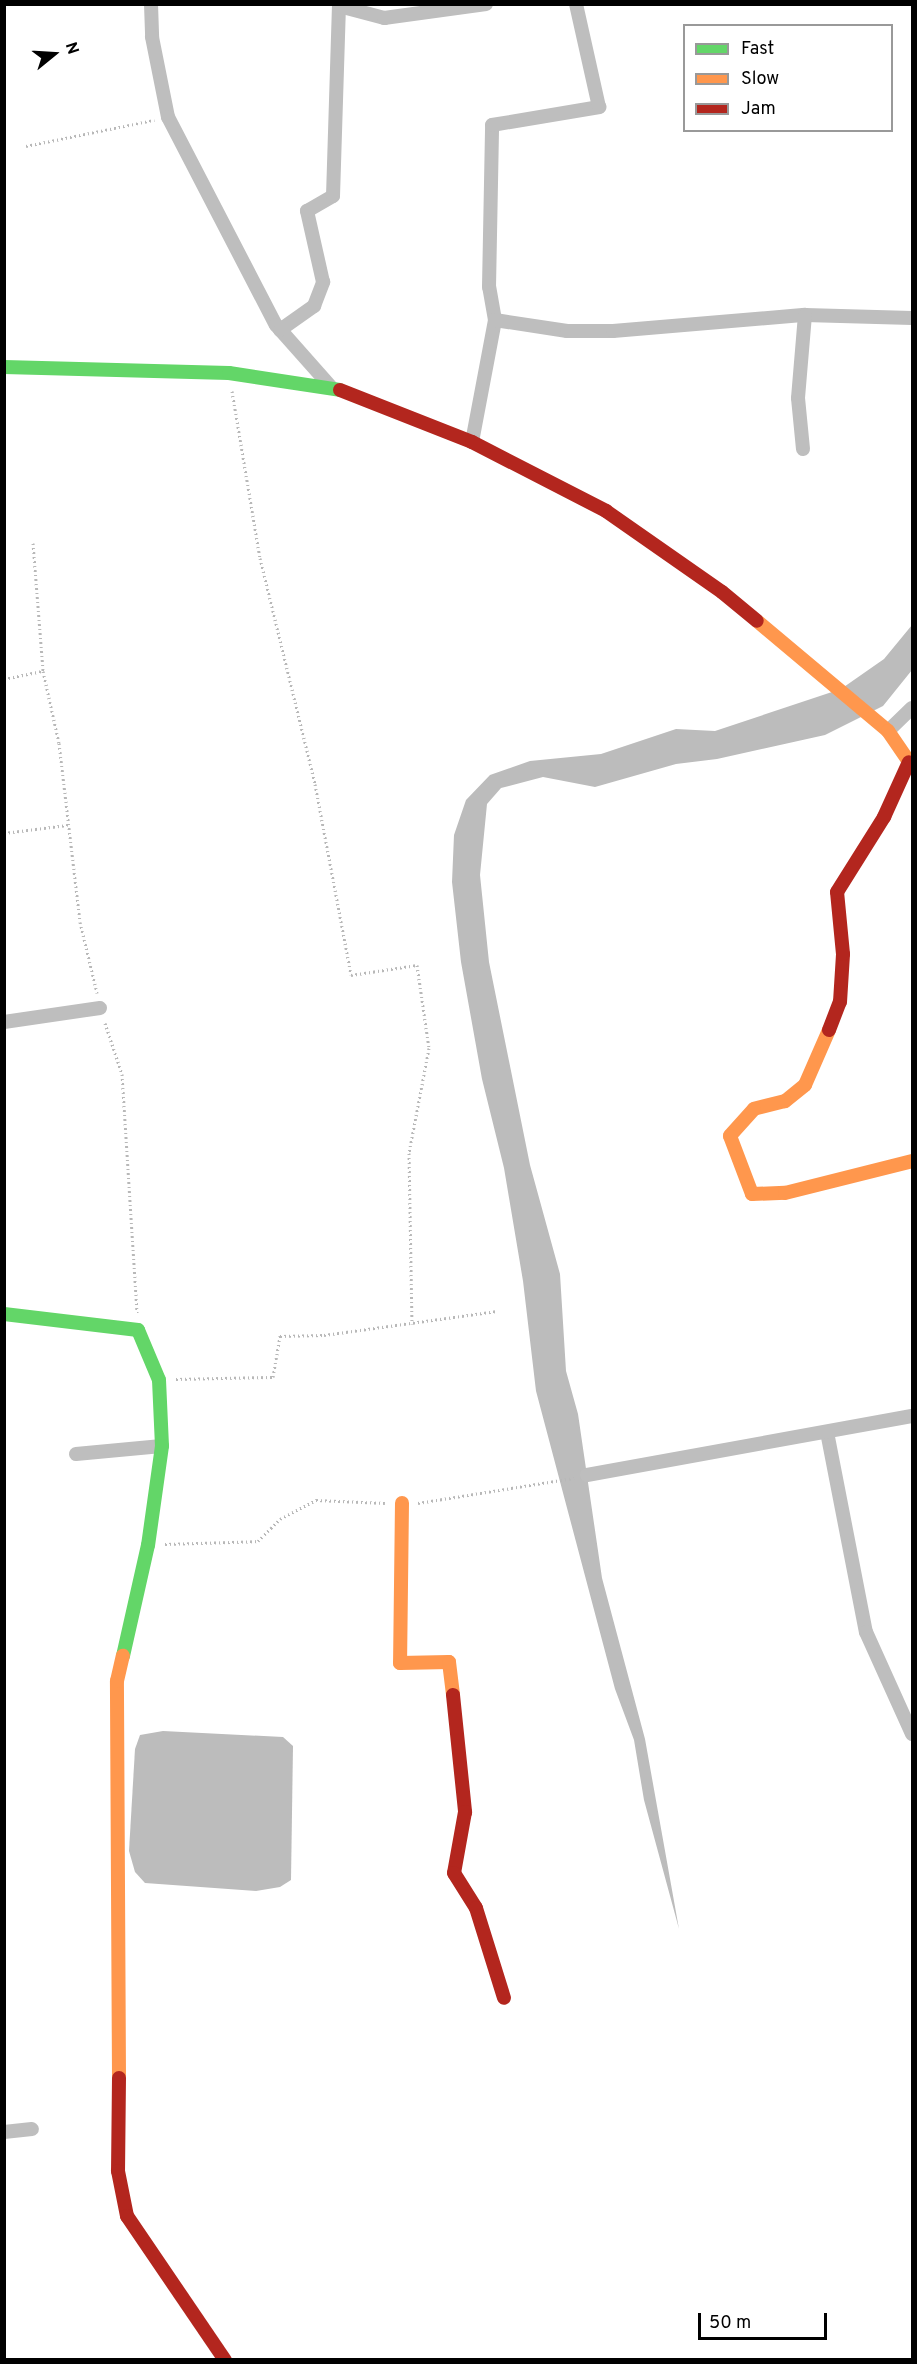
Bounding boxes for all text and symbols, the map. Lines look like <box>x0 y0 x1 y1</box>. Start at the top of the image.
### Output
north arrow <box>24 24 84 84</box>
legend <box>683 24 893 132</box>
text: Fast <box>741 38 774 61</box>
text: N <box>60 40 82 57</box>
text: Slow <box>741 68 779 91</box>
text: Jam <box>741 98 776 121</box>
scale bar <box>701 2301 830 2339</box>
text: 50 m <box>709 2312 751 2335</box>

